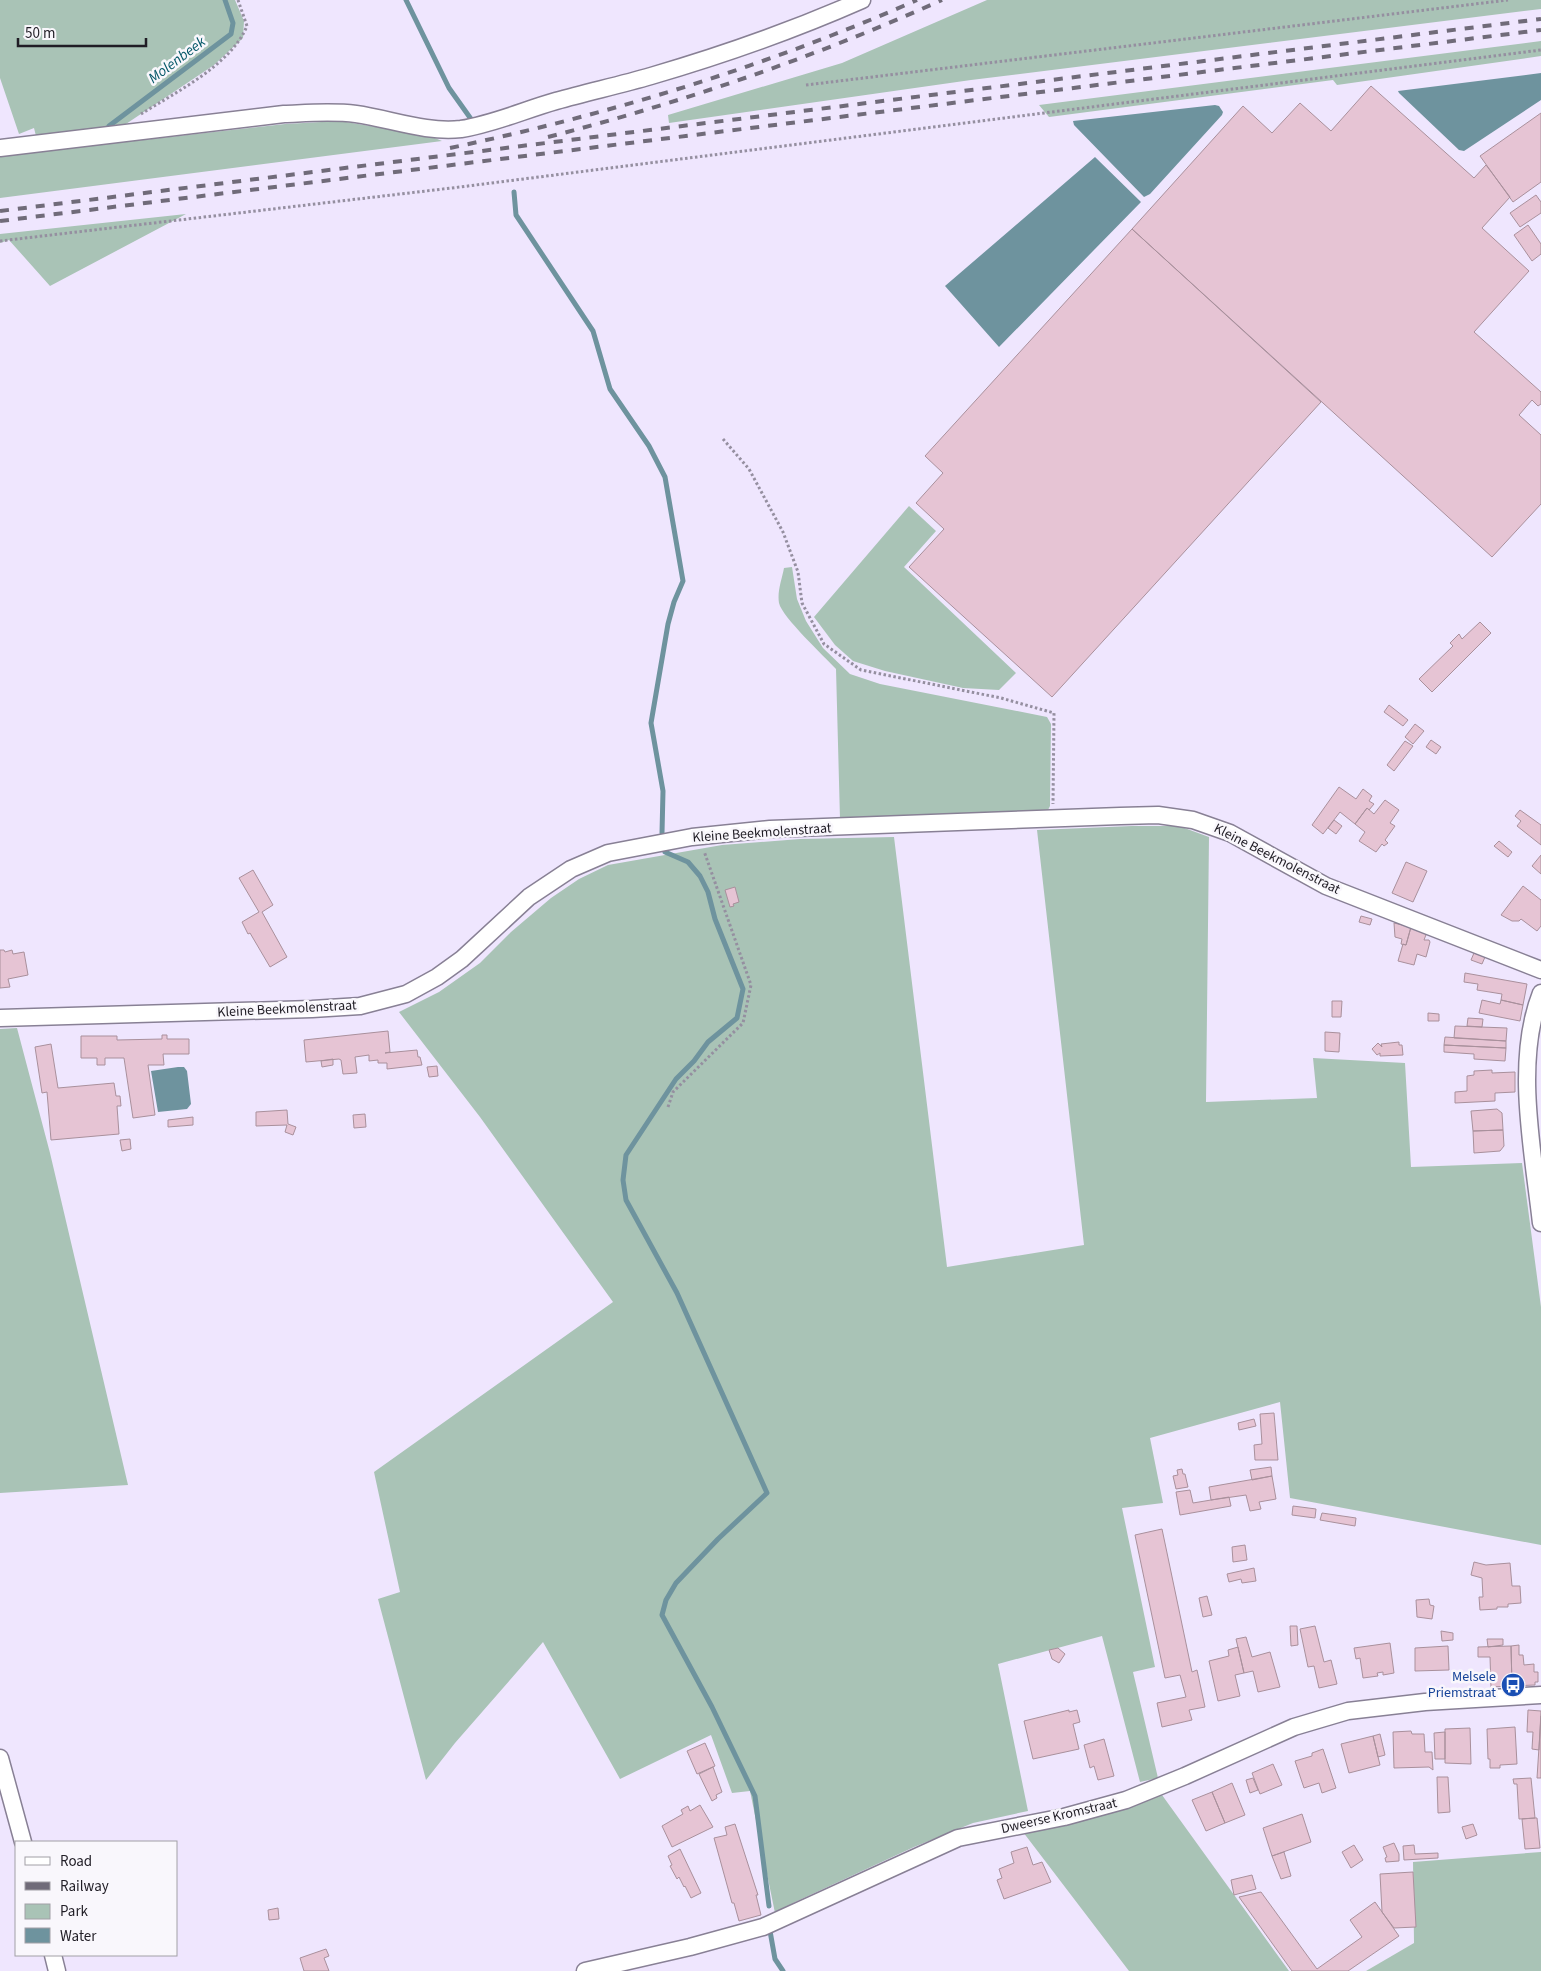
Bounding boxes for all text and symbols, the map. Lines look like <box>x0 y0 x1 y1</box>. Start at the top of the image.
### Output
scale bar <box>18 15 145 47</box>
text: 50 m <box>25 23 55 44</box>
water label: Molenbeek <box>144 31 211 88</box>
street label: Kleine Beekmolenstraat <box>692 818 832 848</box>
street label: Kleine Beekmolenstraat <box>1210 818 1344 900</box>
street label: Kleine Beekmolenstraat <box>217 995 357 1023</box>
place label: Melsele Priemstraat <box>1428 1667 1496 1703</box>
bus stop icon: Melsele Priemstraat <box>1500 1672 1526 1698</box>
street label: Dweerse Kromstraat <box>999 1793 1119 1839</box>
legend <box>15 1841 178 1956</box>
text: Road <box>60 1851 92 1872</box>
text: Railway <box>60 1876 109 1897</box>
text: Park <box>60 1901 89 1922</box>
text: Water <box>60 1926 97 1947</box>

